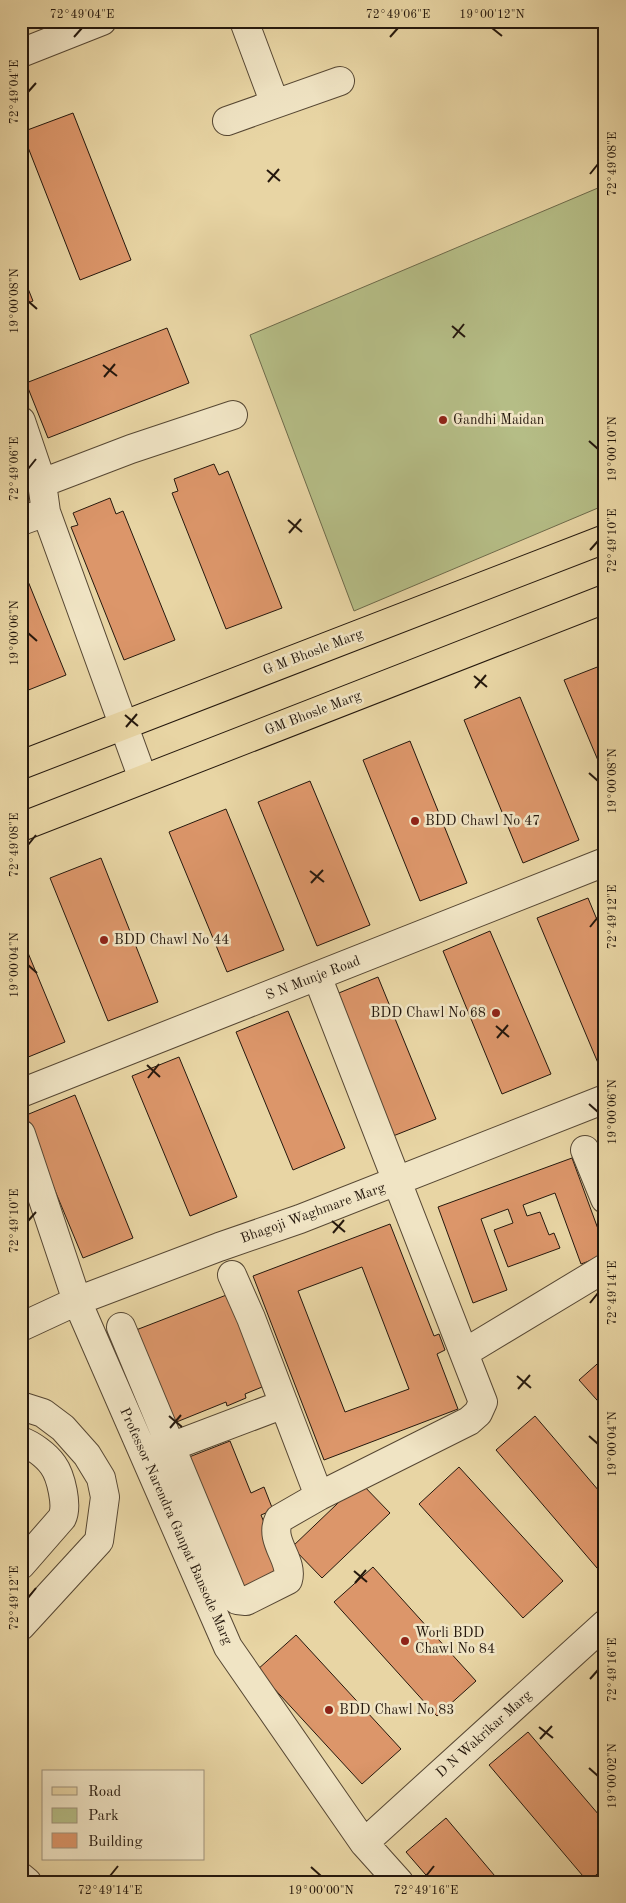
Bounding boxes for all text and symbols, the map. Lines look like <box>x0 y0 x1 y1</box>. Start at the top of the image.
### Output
text: 72°49'04"E <box>50 9 114 21</box>
text: 72°49'06"E <box>366 9 430 21</box>
text: 19°00'12"N <box>459 9 525 21</box>
text: 72°49'04"E <box>9 60 21 124</box>
text: 72°49'08"E <box>607 132 619 196</box>
text: 19°00'08"N <box>9 268 21 334</box>
place label: Gandhi Maidan <box>453 413 545 427</box>
marker: Gandhi Maidan <box>437 414 449 426</box>
text: 19°00'10"N <box>607 416 619 482</box>
text: 72°49'06"E <box>9 437 21 501</box>
text: 72°49'10"E <box>607 509 619 573</box>
text: 19°00'06"N <box>9 600 21 666</box>
street label: G M Bhosle Marg <box>261 626 365 678</box>
street label: GM Bhosle Marg <box>263 688 364 738</box>
text: 19°00'08"N <box>607 748 619 814</box>
text: 72°49'08"E <box>9 813 21 877</box>
place label: BDD Chawl No 47 <box>425 814 540 828</box>
marker: BDD Chawl No 47 <box>409 815 421 827</box>
text: 72°49'12"E <box>607 885 619 949</box>
text: 19°00'04"N <box>9 932 21 998</box>
place label: BDD Chawl No 44 <box>114 933 229 947</box>
marker: BDD Chawl No 44 <box>98 934 110 946</box>
street label: S N Munje Road <box>264 954 362 1002</box>
place label: BDD Chawl No 68 <box>371 1006 486 1020</box>
marker: BDD Chawl No 68 <box>490 1007 502 1019</box>
text: 19°00'06"N <box>607 1079 619 1145</box>
street label: Bhagoji Waghmare Marg <box>239 1180 388 1246</box>
text: 72°49'10"E <box>9 1189 21 1253</box>
text: 72°49'14"E <box>607 1261 619 1325</box>
street label: Professor Narendra Ganpat Bansode Marg <box>117 1405 235 1647</box>
text: 19°00'04"N <box>607 1411 619 1477</box>
text: 72°49'12"E <box>9 1566 21 1630</box>
place label: Worli BDD Chawl No 84 <box>415 1626 495 1656</box>
marker: Worli BDD Chawl No 84 <box>399 1635 411 1647</box>
text: 72°49'16"E <box>607 1638 619 1702</box>
street label: D N Wakrikar Marg <box>434 1687 535 1780</box>
place label: BDD Chawl No 83 <box>339 1703 454 1717</box>
marker: BDD Chawl No 83 <box>323 1704 335 1716</box>
text: 19°00'02"N <box>607 1743 619 1809</box>
legend <box>42 1770 205 1860</box>
text: Road <box>88 1785 122 1800</box>
text: Park <box>88 1809 119 1824</box>
text: Building <box>88 1835 143 1850</box>
text: 72°49'14"E <box>78 1885 142 1897</box>
text: 19°00'00"N <box>288 1885 354 1897</box>
text: 72°49'16"E <box>394 1885 458 1897</box>

